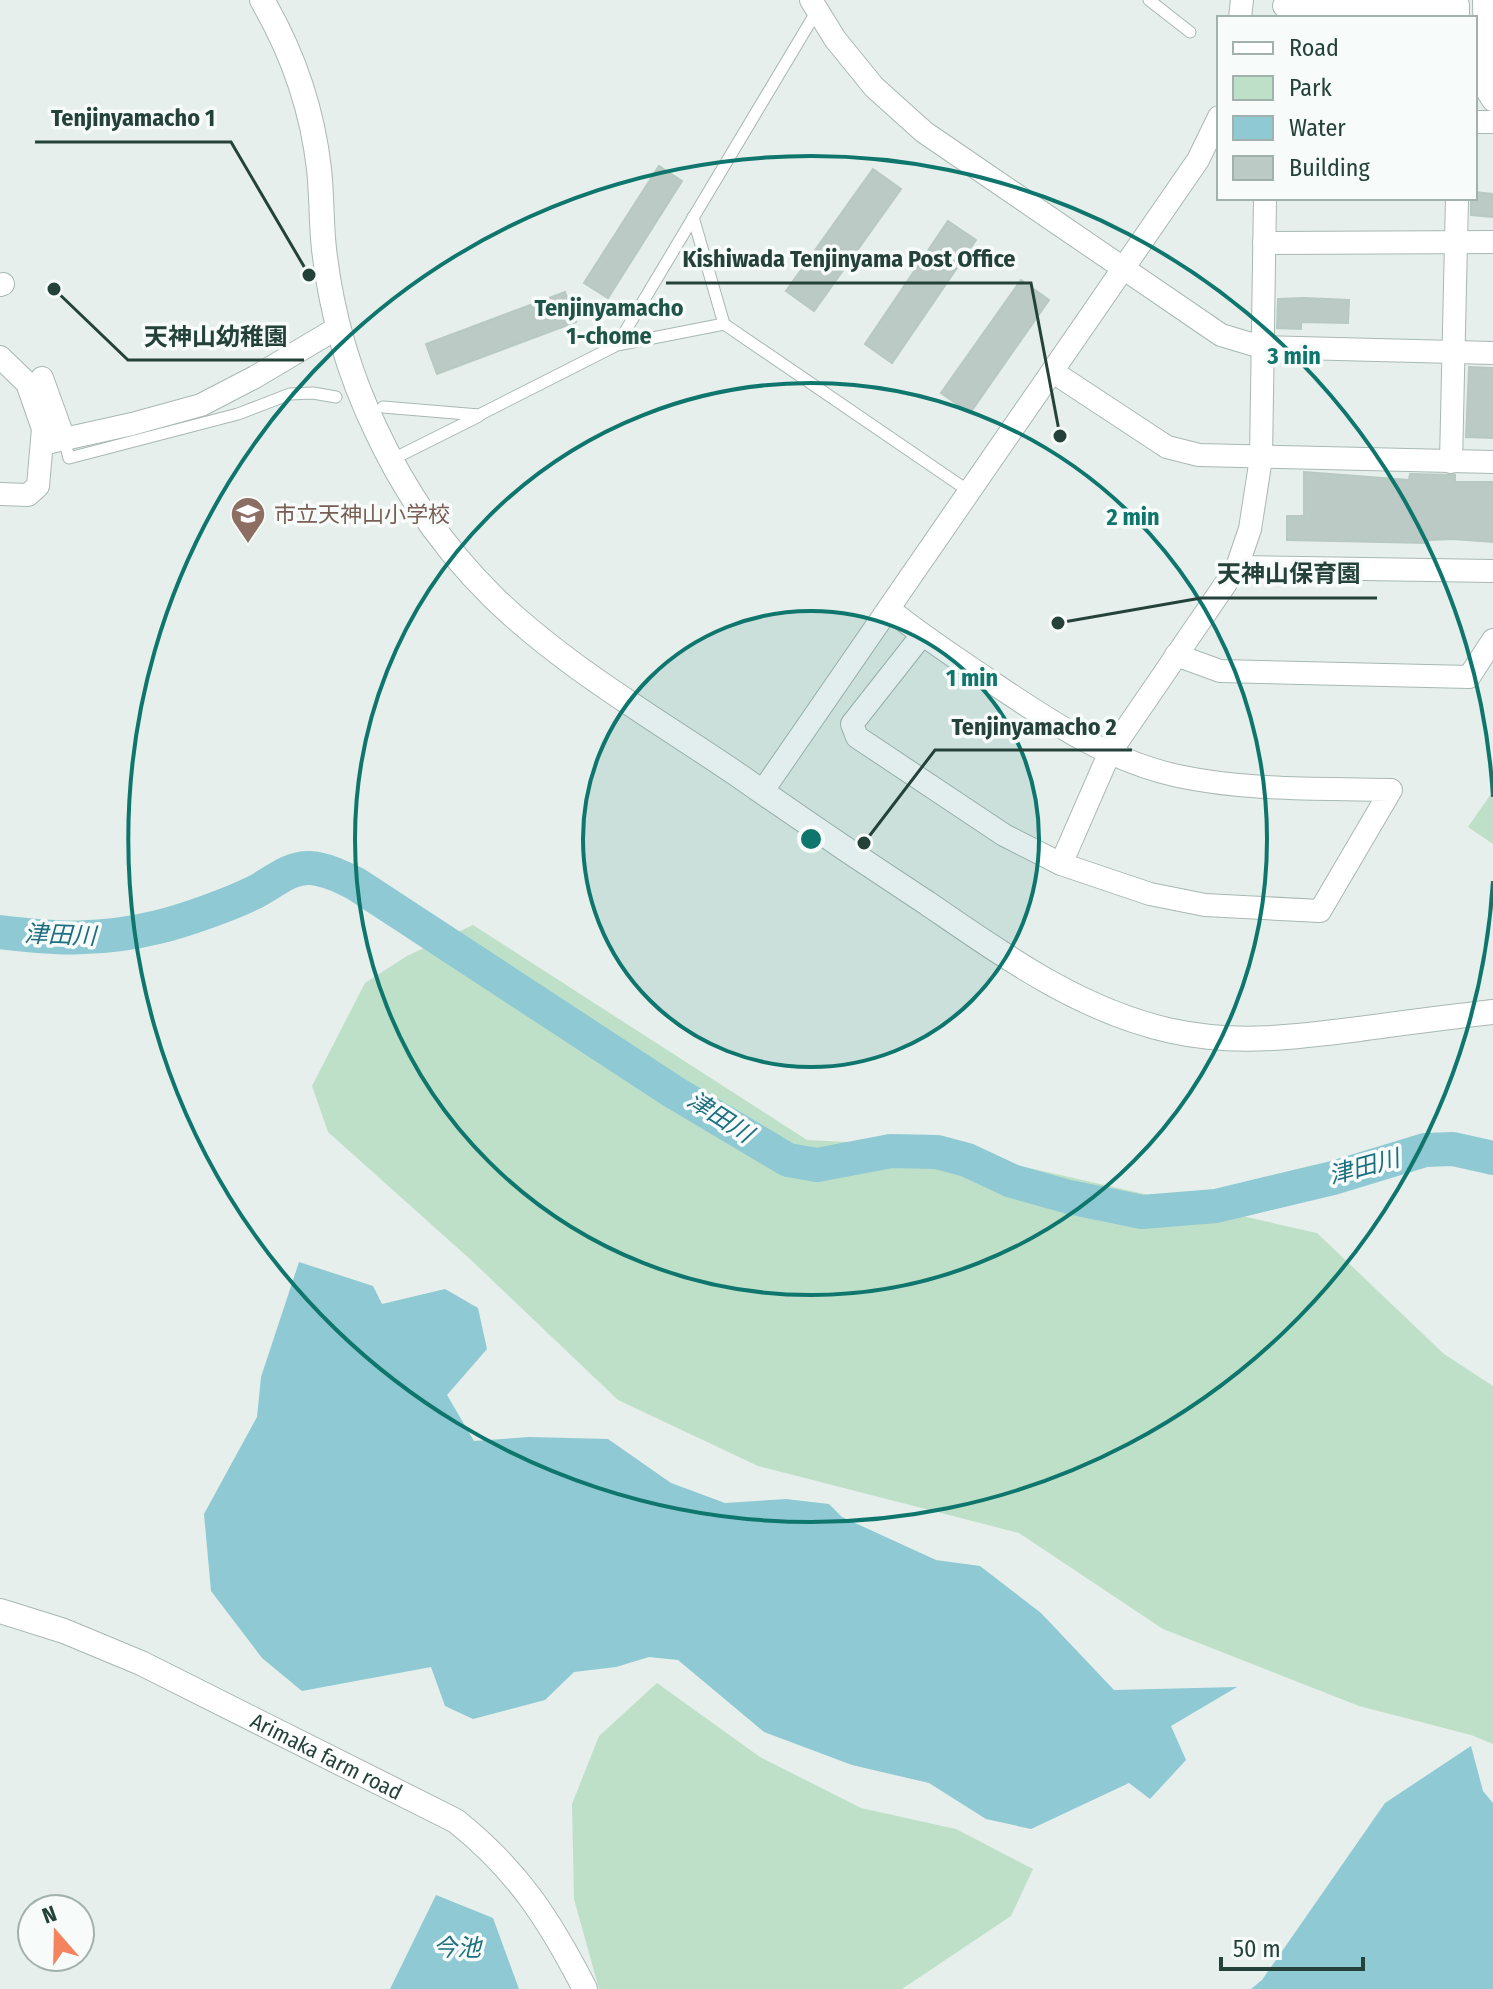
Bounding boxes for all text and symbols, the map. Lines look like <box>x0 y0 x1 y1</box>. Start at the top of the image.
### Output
legend <box>1217 16 1477 200</box>
text: Road <box>1289 34 1339 62</box>
text: Park <box>1289 74 1332 102</box>
callout: Tenjinyamacho 1 <box>35 94 231 142</box>
text: Tenjinyamacho 1 <box>51 104 215 132</box>
text: Water <box>1289 114 1346 142</box>
text: Building <box>1289 154 1371 182</box>
callout: Kishiwada Tenjinyama Post Office <box>666 235 1031 283</box>
text: Kishiwada Tenjinyama Post Office <box>682 245 1016 273</box>
district label: Tenjinyamacho 1-chome <box>534 294 684 350</box>
callout: 天神山幼稚園 <box>128 312 304 360</box>
text: 天神山幼稚園 <box>144 323 288 351</box>
text: 3 min <box>1266 342 1321 370</box>
school or university icon: 市立天神山小学校 <box>229 495 267 545</box>
place label: 市立天神山小学校 <box>274 501 450 528</box>
text: 2 min <box>1105 503 1160 531</box>
callout: 天神山保育園 <box>1201 550 1377 598</box>
text: 天神山保育園 <box>1217 560 1361 588</box>
text: 1 min <box>946 664 998 692</box>
callout: Tenjinyamacho 2 <box>935 702 1132 750</box>
text: Tenjinyamacho 2 <box>951 713 1117 741</box>
centre of rings <box>797 825 825 853</box>
water label: 津田川 <box>24 920 99 950</box>
water label: 津田川 <box>682 1086 760 1150</box>
water label: 津田川 <box>1326 1143 1405 1190</box>
street label: Arimaka farm road <box>246 1707 407 1805</box>
north arrow <box>16 1893 96 1973</box>
text: N <box>39 1900 60 1930</box>
scale bar <box>1221 1921 1363 1971</box>
water label: 今池 <box>433 1934 483 1962</box>
text: 50 m <box>1233 1935 1281 1963</box>

